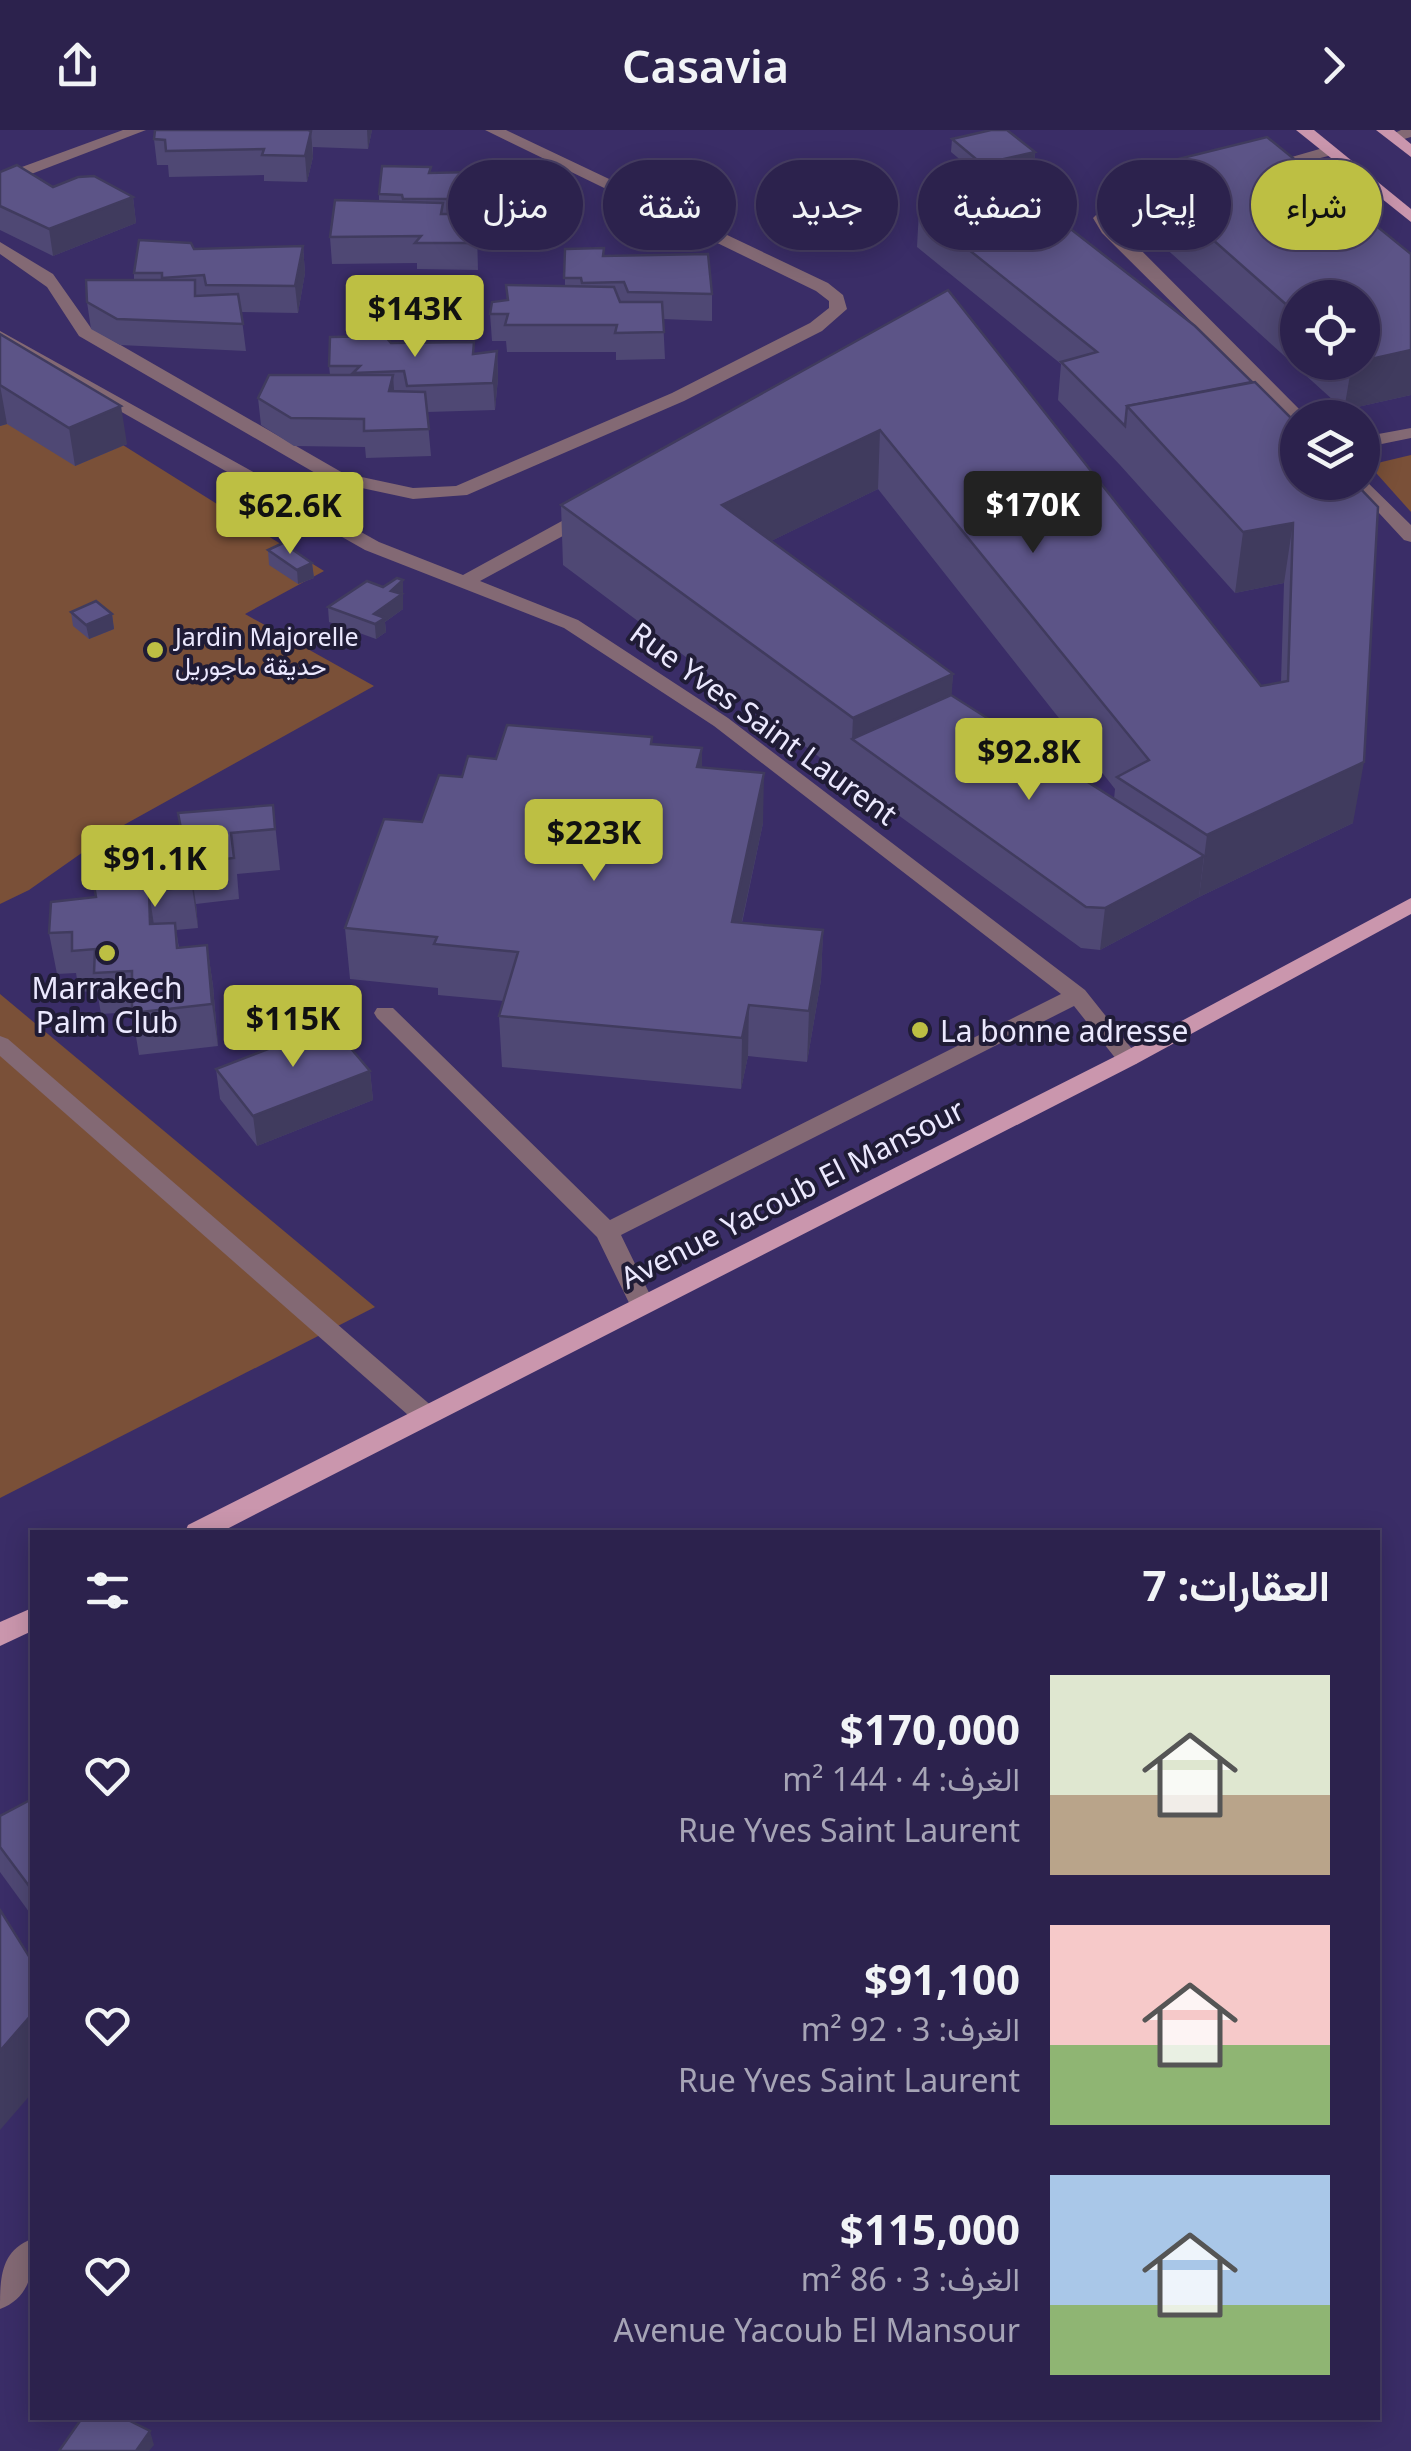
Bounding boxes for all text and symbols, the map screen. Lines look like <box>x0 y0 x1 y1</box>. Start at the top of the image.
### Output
text: Casavia <box>622 35 789 96</box>
icon: share <box>50 38 105 93</box>
icon: forward <box>1306 38 1361 93</box>
chip: منزل <box>448 160 583 250</box>
chip: شقة <box>603 160 736 250</box>
chip: جديد <box>756 160 898 250</box>
chip: تصفية <box>918 160 1077 250</box>
chip: إيجار <box>1097 160 1231 250</box>
chip: شراء <box>1251 160 1382 250</box>
pin: $143K <box>345 275 485 360</box>
map controls <box>1280 280 1380 500</box>
button: locate <box>1280 280 1380 380</box>
text: $143K <box>368 286 462 329</box>
button: layers <box>1280 400 1380 500</box>
pin: $170K <box>963 471 1103 556</box>
pin: $62.6K <box>209 472 371 557</box>
text: $170K <box>986 482 1080 525</box>
text: $62.6K <box>238 483 342 526</box>
street label: Rue Yves Saint Laurent <box>622 612 906 834</box>
place label: Jardin Majorelle حديقة ماجوريل <box>173 619 359 682</box>
marker: Jardin Majorelle حديقة ماجوريل <box>144 639 166 661</box>
pin: $92.8K <box>948 718 1110 803</box>
text: $92.8K <box>977 729 1081 772</box>
pin: $223K <box>524 799 664 884</box>
text: $223K <box>547 810 641 853</box>
pin: $91.1K <box>74 825 236 910</box>
text: $91.1K <box>103 836 207 879</box>
marker: Marrakech Palm Club <box>96 942 118 964</box>
place label: Marrakech Palm Club <box>32 967 182 1042</box>
pin: $115K <box>223 985 363 1070</box>
text: $115K <box>246 996 340 1039</box>
place label: La bonne adresse <box>940 1010 1188 1051</box>
marker: La bonne adresse <box>909 1019 931 1041</box>
street label: Avenue Yacoub El Mansour <box>613 1088 971 1298</box>
text: العقارات: 7 <box>1142 1556 1330 1613</box>
icon: filters <box>80 1563 135 1618</box>
text: $170,000 <box>840 1700 1020 1757</box>
icon: home <box>1130 1715 1250 1835</box>
icon: heart <box>80 1748 135 1803</box>
text: الغرف: 4 · 144 m² <box>782 1757 1020 1800</box>
text: Rue Yves Saint Laurent <box>678 1808 1020 1851</box>
text: $91,100 <box>864 1950 1020 2007</box>
icon: home <box>1130 1965 1250 2085</box>
icon: heart <box>80 1998 135 2053</box>
text: الغرف: 3 · 92 m² <box>801 2007 1020 2050</box>
text: Rue Yves Saint Laurent <box>678 2058 1020 2101</box>
text: $115,000 <box>840 2200 1020 2257</box>
icon: home <box>1130 2215 1250 2335</box>
icon: heart <box>80 2248 135 2303</box>
text: الغرف: 3 · 86 m² <box>801 2257 1020 2300</box>
text: Avenue Yacoub El Mansour <box>614 2308 1020 2351</box>

